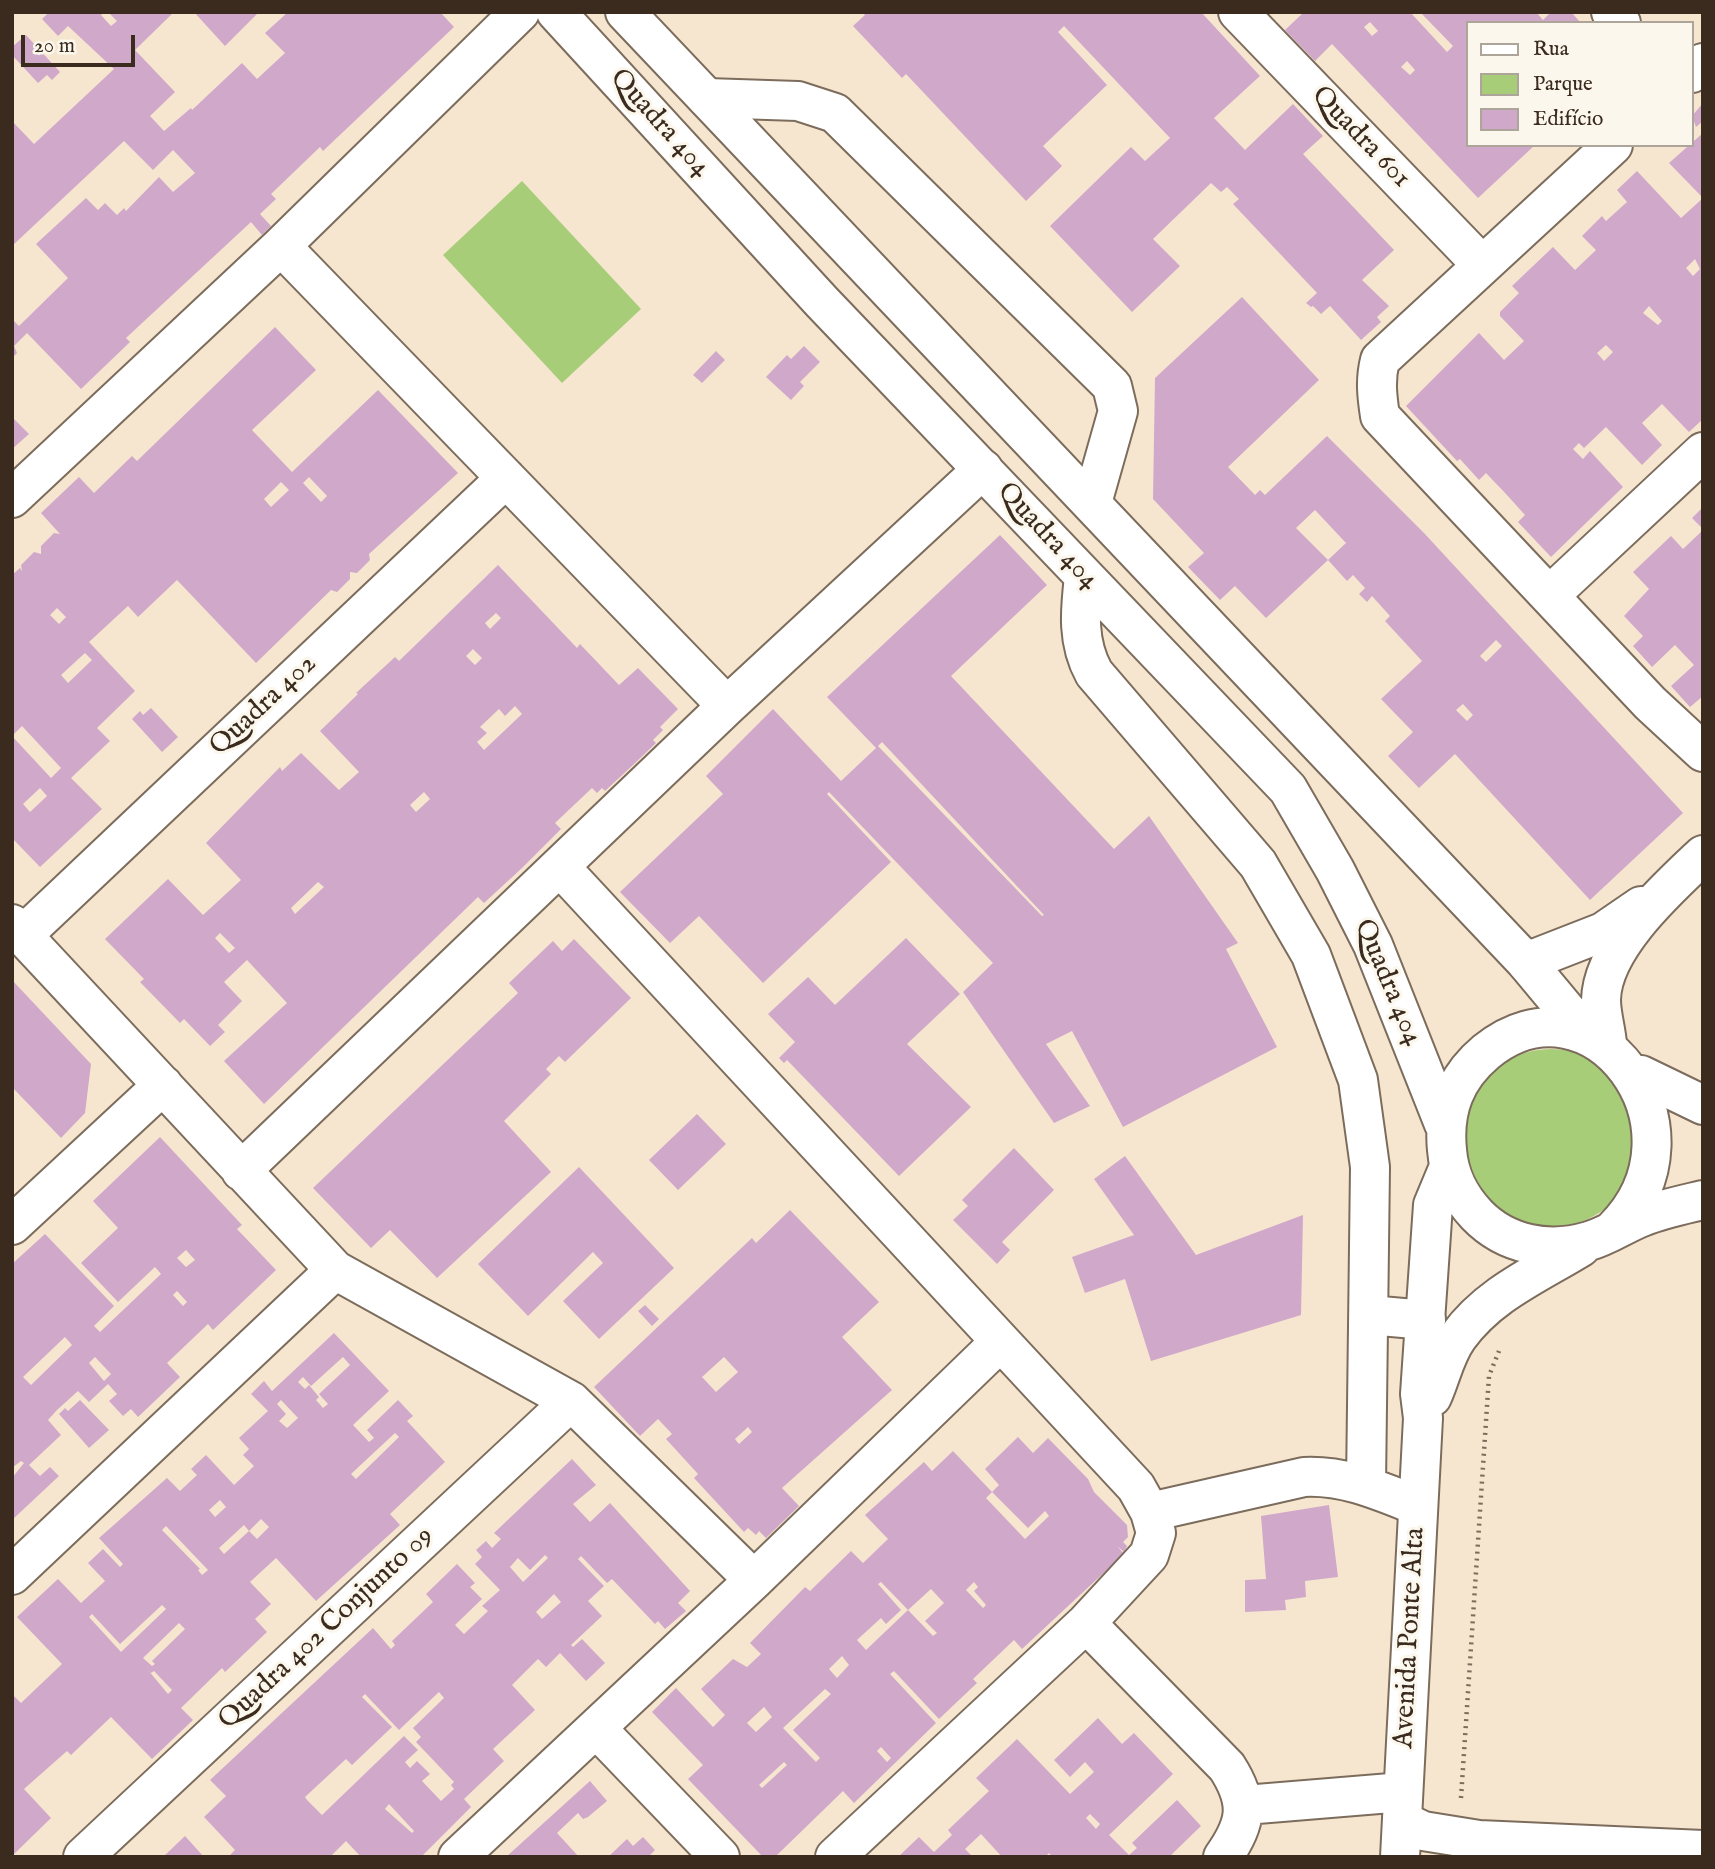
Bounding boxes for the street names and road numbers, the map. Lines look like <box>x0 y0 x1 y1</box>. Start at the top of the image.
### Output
street label: Quadra 404 <box>602 63 716 185</box>
street label: Quadra 601 <box>1303 80 1417 196</box>
street label: Quadra 404 <box>989 476 1105 598</box>
street label: Quadra 402 <box>204 648 324 764</box>
street label: Quadra 404 <box>1345 915 1429 1051</box>
street label: Quadra 402 Conjunto 09 <box>212 1520 442 1738</box>
street label: Avenida Ponte Alta <box>1388 1527 1434 1749</box>

